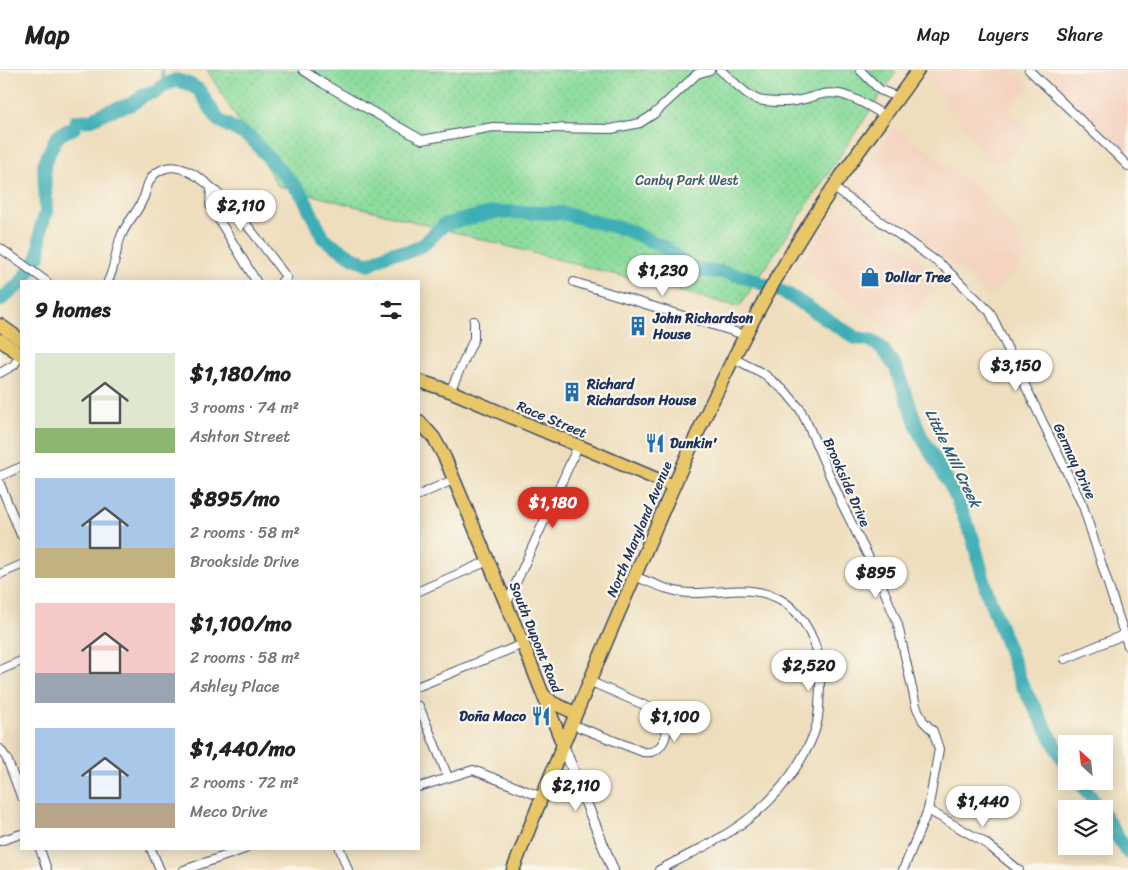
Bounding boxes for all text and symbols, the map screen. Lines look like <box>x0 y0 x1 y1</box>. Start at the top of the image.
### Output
text: Map <box>25 14 69 56</box>
text: Map <box>917 19 950 51</box>
text: Layers <box>978 19 1029 51</box>
text: Share <box>1057 19 1103 51</box>
park label: Canby Park West <box>635 168 739 193</box>
pin: $2,110 <box>200 190 282 232</box>
text: $2,110 <box>217 191 265 220</box>
pin: $1,230 <box>622 254 704 297</box>
text: $1,230 <box>638 256 688 285</box>
place label: Dollar Tree <box>885 265 952 290</box>
shop icon: Dollar Tree <box>859 266 881 288</box>
text: 9 homes <box>35 291 111 329</box>
icon: filters <box>377 296 405 324</box>
place label: John Richardson House <box>652 306 754 347</box>
building icon: John Richardson House <box>627 315 649 337</box>
pin: $3,150 <box>975 350 1057 392</box>
text: $3,150 <box>991 351 1041 380</box>
text: $1,180/mo <box>190 355 291 393</box>
place label: Richard Richardson House <box>586 372 696 413</box>
icon: home <box>75 373 135 433</box>
building icon: Richard Richardson House <box>561 381 583 403</box>
text: 3 rooms · 74 m² <box>190 393 299 422</box>
street label: Race Street <box>513 393 591 445</box>
water label: Little Mill Creek <box>918 404 989 514</box>
street label: Germay Drive <box>1046 419 1103 504</box>
text: Ashton Street <box>190 422 290 451</box>
place label: Dunkin' <box>670 431 718 456</box>
restaurant icon: Dunkin' <box>644 432 666 454</box>
street label: Brookside Drive <box>816 434 877 531</box>
street label: North Maryland Avenue <box>599 457 680 601</box>
text: $895/mo <box>190 480 280 518</box>
pin: $1,180 <box>512 486 594 529</box>
text: $1,180 <box>529 488 577 517</box>
icon: home <box>75 498 135 558</box>
text: 2 rooms · 58 m² <box>190 518 300 547</box>
text: Brookside Drive <box>190 547 299 576</box>
pin: $895 <box>846 556 906 599</box>
text: $895 <box>856 558 896 587</box>
street label: South Dupont Road <box>502 578 570 698</box>
text: $1,100/mo <box>190 605 292 643</box>
icon: home <box>75 623 135 683</box>
text: 2 rooms · 58 m² <box>190 643 300 672</box>
pin: $2,520 <box>768 650 850 692</box>
text: $2,520 <box>782 651 836 680</box>
text: Ashley Place <box>190 672 280 701</box>
pin: $1,100 <box>634 700 716 743</box>
text: $1,100 <box>650 702 700 731</box>
place label: Doña Maco <box>459 704 527 729</box>
restaurant icon: Doña Maco <box>530 705 552 727</box>
text: $1,440/mo <box>190 730 296 768</box>
north arrow <box>1058 735 1112 790</box>
map controls <box>1058 735 1113 855</box>
icon: home <box>75 748 135 808</box>
text: 2 rooms · 72 m² <box>190 768 299 797</box>
pin: $2,110 <box>535 770 617 812</box>
text: $2,110 <box>552 771 600 800</box>
pin: $1,440 <box>942 786 1024 828</box>
text: $1,440 <box>957 787 1009 816</box>
text: Meco Drive <box>190 797 268 826</box>
button: layers <box>1058 800 1113 855</box>

